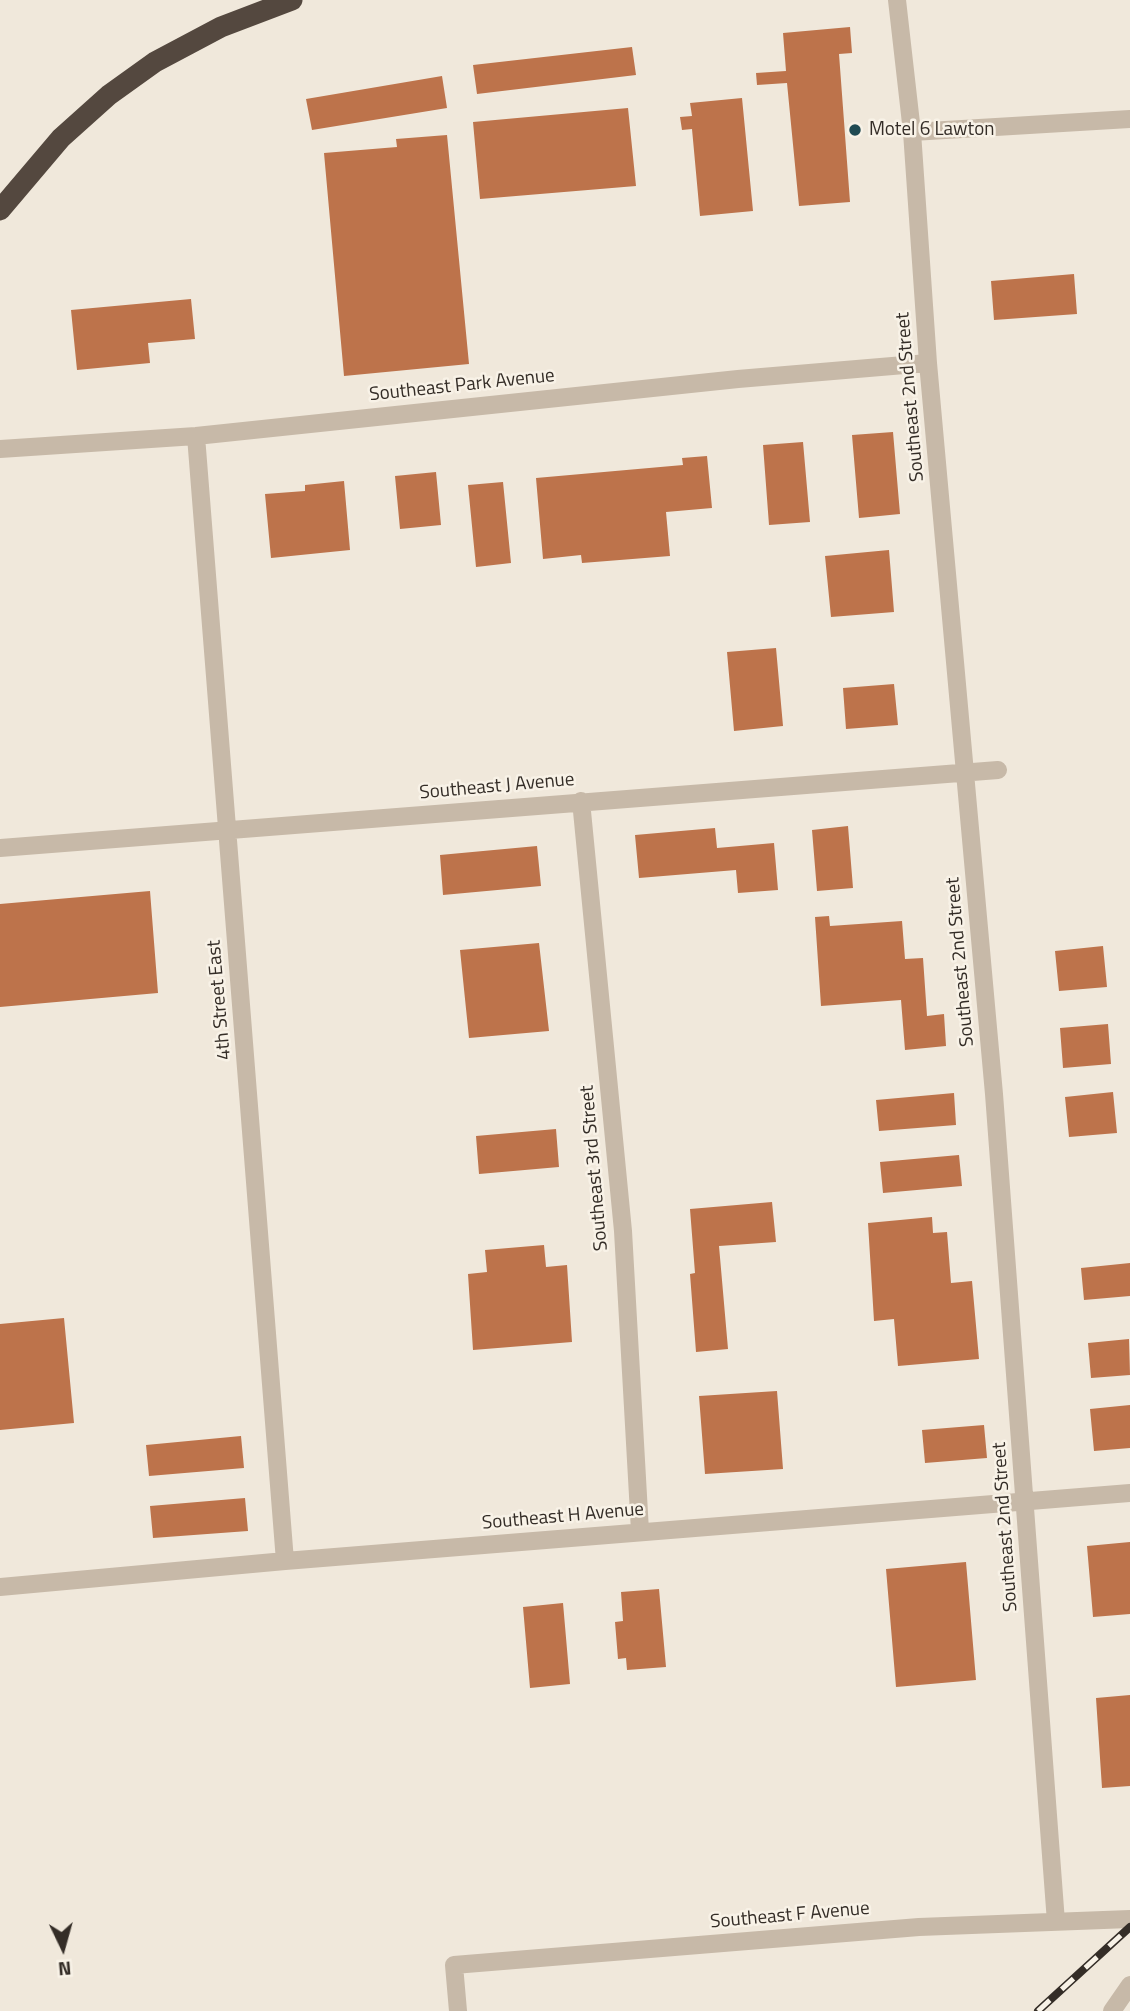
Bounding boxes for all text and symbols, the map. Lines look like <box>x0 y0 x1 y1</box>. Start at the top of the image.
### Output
place label: Motel 6 Lawton <box>869 119 994 141</box>
marker: Motel 6 Lawton <box>847 122 863 138</box>
street label: Southeast 2nd Street <box>892 311 930 483</box>
street label: Southeast Park Avenue <box>368 365 556 407</box>
street label: Southeast J Avenue <box>419 769 575 805</box>
street label: Southeast 2nd Street <box>942 876 980 1048</box>
street label: 4th Street East <box>203 939 237 1061</box>
street label: Southeast 3rd Street <box>576 1084 614 1252</box>
street label: Southeast 2nd Street <box>989 1441 1023 1613</box>
street label: Southeast H Avenue <box>481 1499 645 1535</box>
street label: Southeast F Avenue <box>709 1898 871 1934</box>
north arrow <box>28 1913 98 1983</box>
text: N <box>57 1954 73 1984</box>

